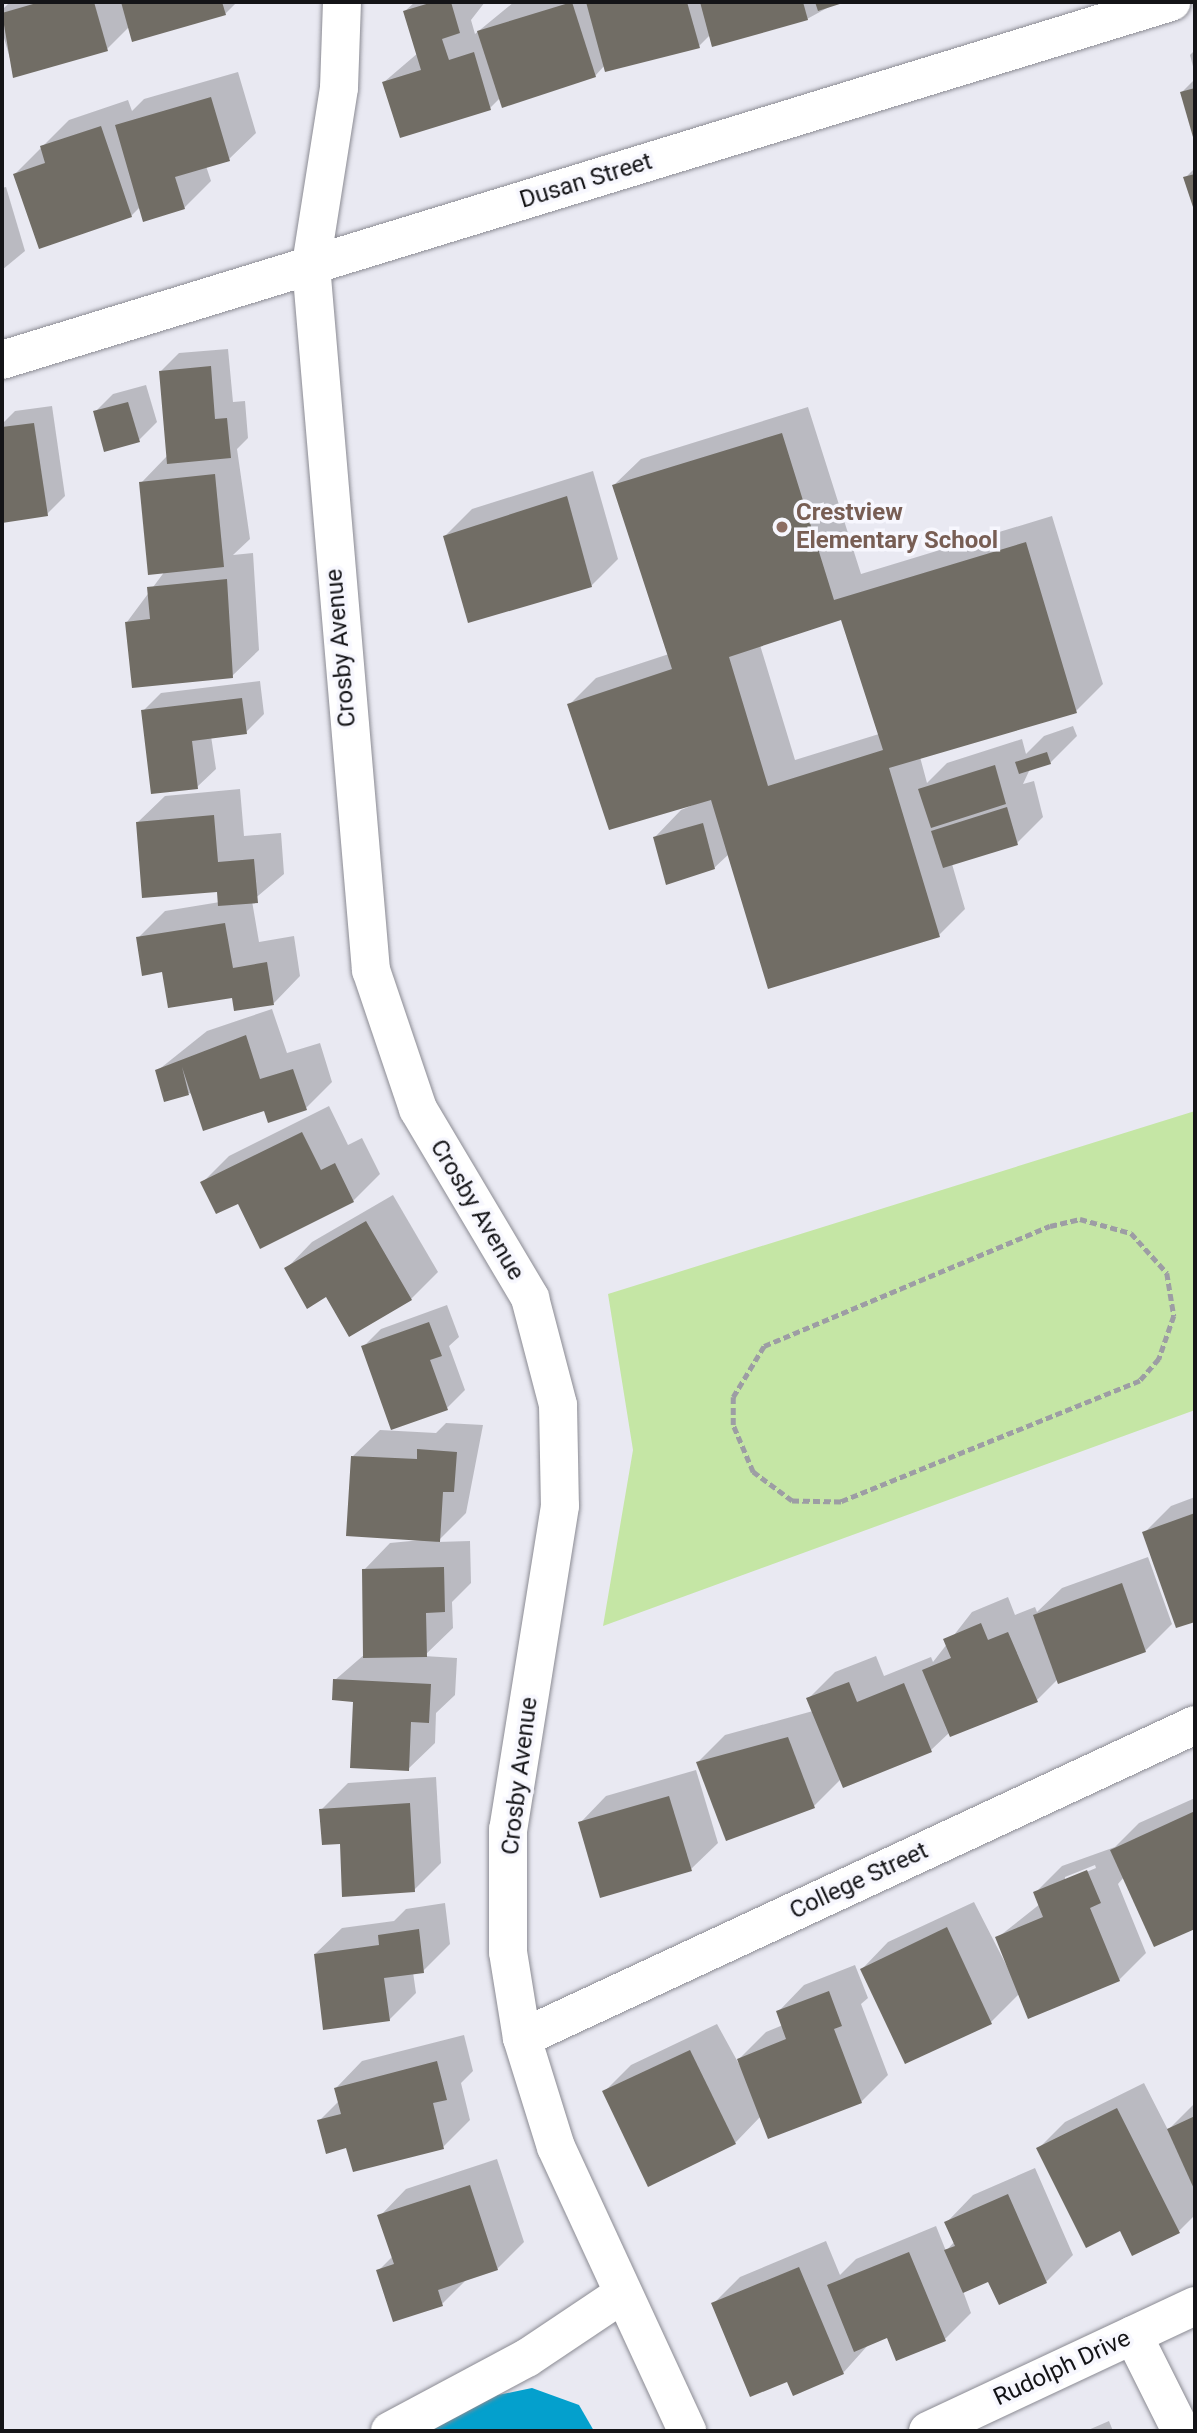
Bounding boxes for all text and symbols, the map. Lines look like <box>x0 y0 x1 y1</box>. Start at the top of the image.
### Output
street label: Dusan Street <box>516 147 656 215</box>
place label: Crestview Elementary School <box>796 499 998 555</box>
marker: Crestview Elementary School <box>774 519 790 535</box>
street label: Crosby Avenue <box>320 568 362 728</box>
street label: Crosby Avenue <box>424 1135 530 1285</box>
street label: Crosby Avenue <box>496 1695 544 1857</box>
street label: College Street <box>785 1836 933 1926</box>
street label: Rudolph Drive <box>989 2324 1135 2412</box>

